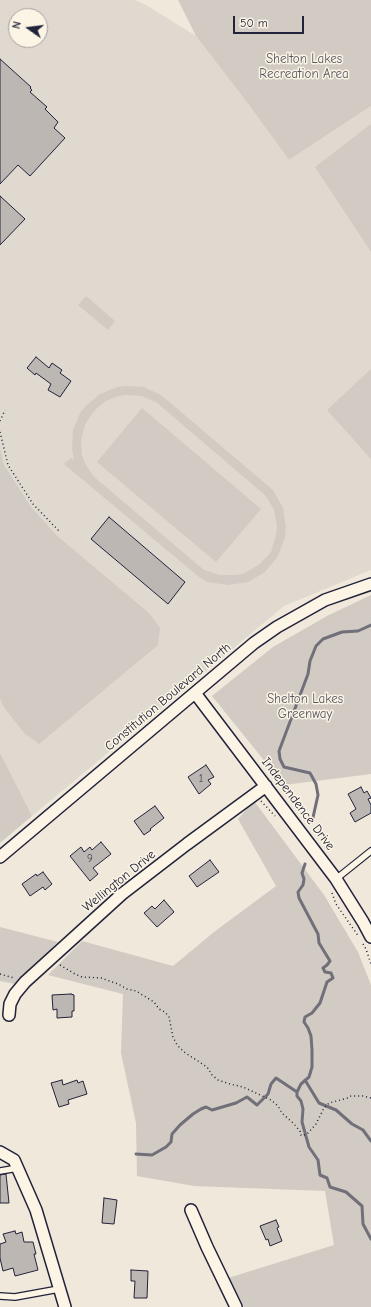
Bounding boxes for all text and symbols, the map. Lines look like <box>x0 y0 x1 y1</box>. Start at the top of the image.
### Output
north arrow <box>8 8 48 48</box>
scale bar <box>235 8 306 34</box>
text: 50 m <box>240 16 268 30</box>
text: N <box>10 20 24 30</box>
park label: Shelton Lakes Recreation Area <box>259 51 349 82</box>
street label: Constitution Boulevard North <box>102 640 234 754</box>
park label: Shelton Lakes Greenway <box>267 691 343 722</box>
street label: Independence Drive <box>258 755 338 853</box>
house number: 1 <box>199 772 203 786</box>
street label: Wellington Drive <box>79 847 159 915</box>
house number: 9 <box>87 852 93 866</box>

